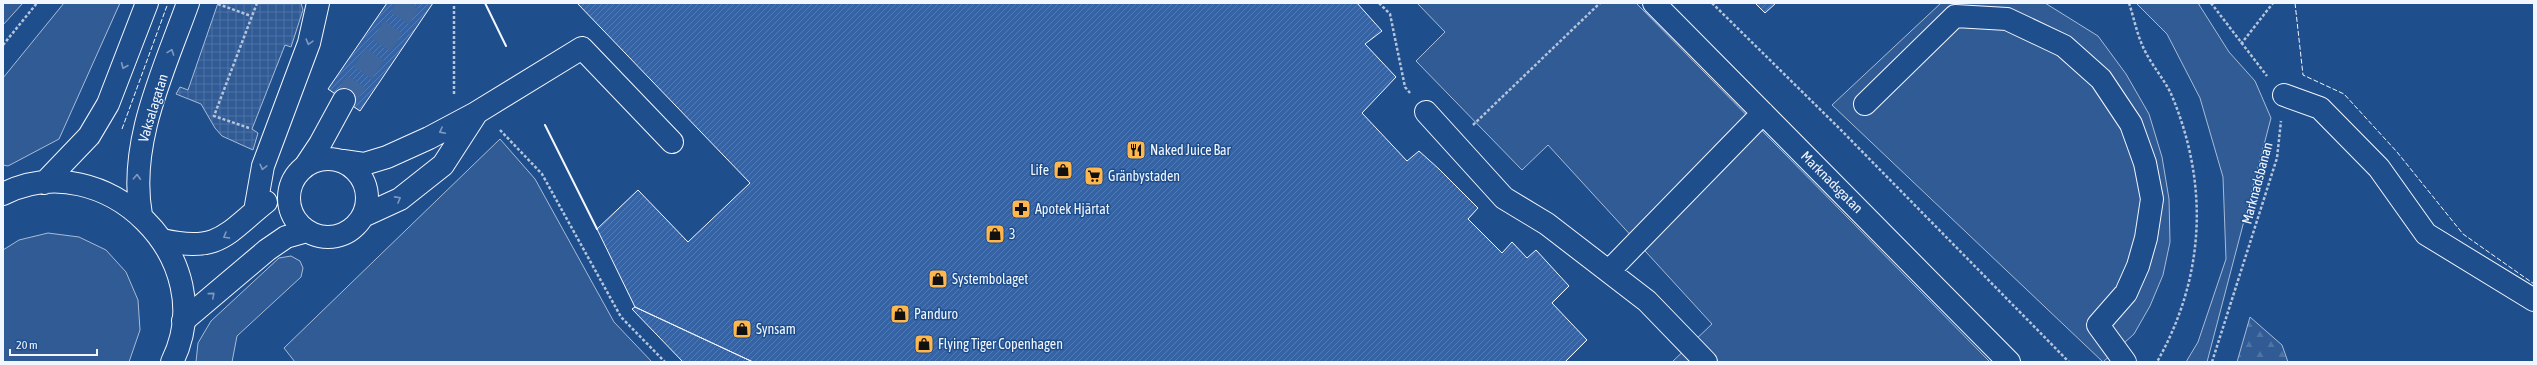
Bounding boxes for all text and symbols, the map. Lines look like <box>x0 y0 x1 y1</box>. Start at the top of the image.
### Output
one-way arrow <box>305 39 314 46</box>
one-way arrow <box>166 48 174 55</box>
one-way arrow <box>120 62 128 69</box>
street label: Vaksalagatan <box>135 72 171 144</box>
one-way arrow <box>439 126 446 134</box>
restaurant icon: Naked Juice Bar <box>1125 139 1147 161</box>
street label: Marknadsbanan <box>2238 140 2276 226</box>
place label: Naked Juice Bar <box>1150 142 1232 158</box>
street label: Marknadsgatan <box>1798 148 1866 216</box>
shop icon: Life <box>1052 159 1074 181</box>
place label: Life <box>1030 162 1049 178</box>
one-way arrow <box>259 164 268 171</box>
supermarket icon: Gränbystaden <box>1083 165 1105 187</box>
place label: Gränbystaden <box>1108 168 1180 184</box>
one-way arrow <box>133 174 142 180</box>
one-way arrow <box>394 197 401 204</box>
pharmacy icon: Apotek Hjärtat <box>1010 198 1032 220</box>
place label: Apotek Hjärtat <box>1035 201 1110 217</box>
shop icon: 3 <box>984 223 1006 245</box>
place label: 3 <box>1009 226 1016 242</box>
one-way arrow <box>222 232 230 239</box>
shop icon: Systembolaget <box>927 268 949 290</box>
place label: Systembolaget <box>952 271 1028 287</box>
one-way arrow <box>207 293 215 300</box>
shop icon: Panduro <box>889 303 911 325</box>
place label: Panduro <box>914 306 958 322</box>
shop icon: Synsam <box>731 318 753 340</box>
place label: Synsam <box>756 321 796 337</box>
scale bar <box>10 331 97 357</box>
shop icon: Flying Tiger Copenhagen <box>913 333 935 355</box>
place label: Flying Tiger Copenhagen <box>938 336 1063 352</box>
text: 20 m <box>16 338 38 352</box>

